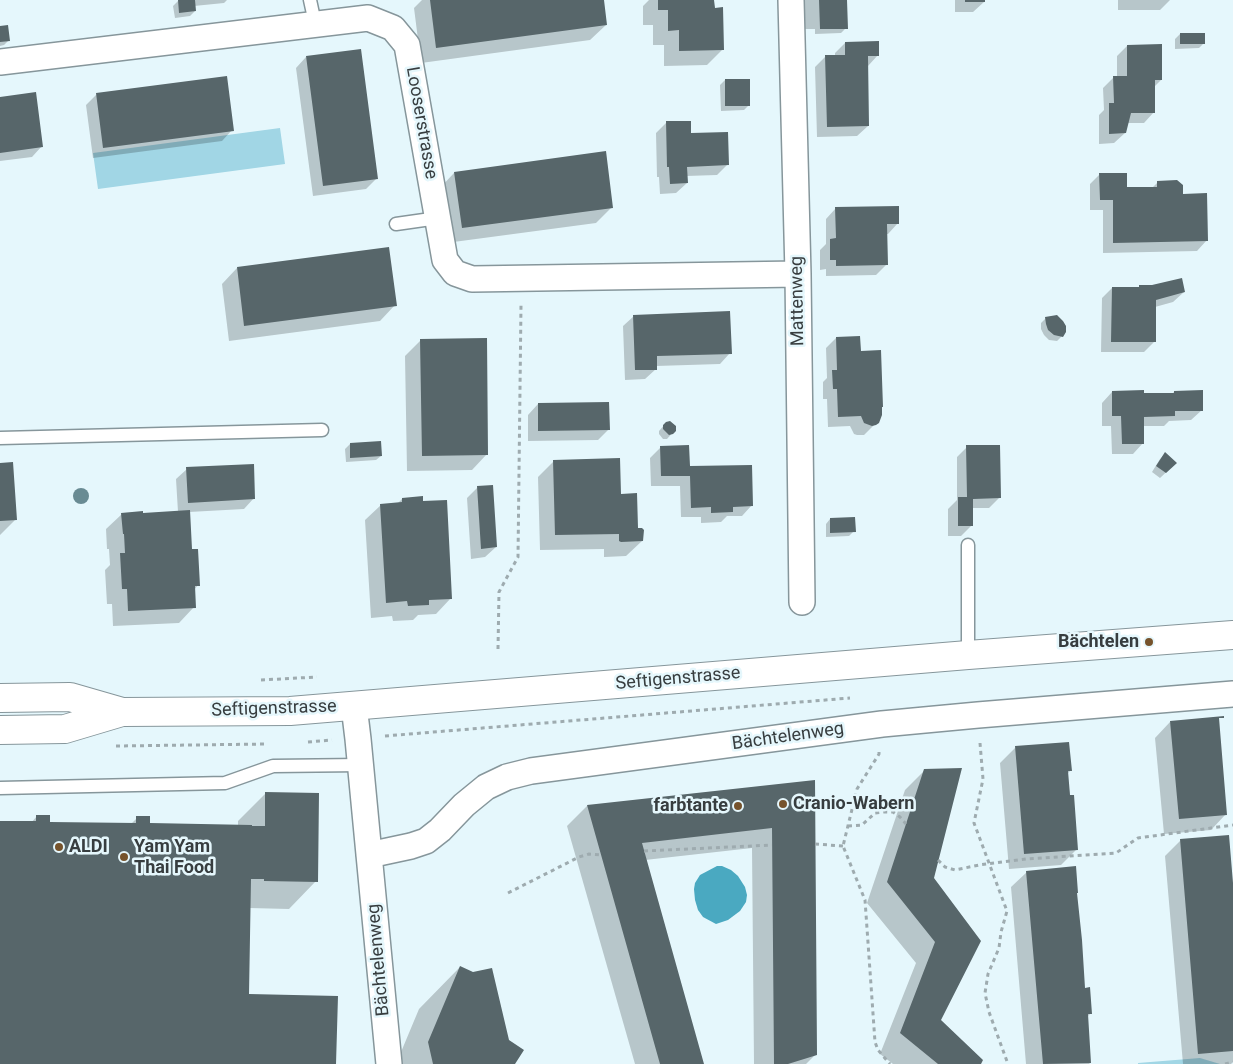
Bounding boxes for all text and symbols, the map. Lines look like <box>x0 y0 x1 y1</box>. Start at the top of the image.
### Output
street label: Looserstrasse <box>400 65 442 181</box>
street label: Mattenweg <box>786 256 810 346</box>
place label: Bächtelen <box>1058 631 1139 653</box>
marker: Bächtelen <box>1143 636 1155 648</box>
street label: Seftigenstrasse <box>615 663 741 695</box>
street label: Seftigenstrasse <box>211 696 337 722</box>
street label: Bächtelenweg <box>731 718 845 756</box>
place label: Cranio-Wabern <box>793 793 914 815</box>
place label: farbtante <box>654 795 728 817</box>
marker: Cranio-Wabern <box>777 798 789 810</box>
marker: farbtante <box>732 800 744 812</box>
place label: ALDI <box>69 836 108 858</box>
place label: Yam Yam Thai Food <box>134 836 214 879</box>
marker: ALDI <box>53 841 65 853</box>
marker: Yam Yam Thai Food <box>118 851 130 863</box>
street label: Bächtelenweg <box>363 903 395 1017</box>

